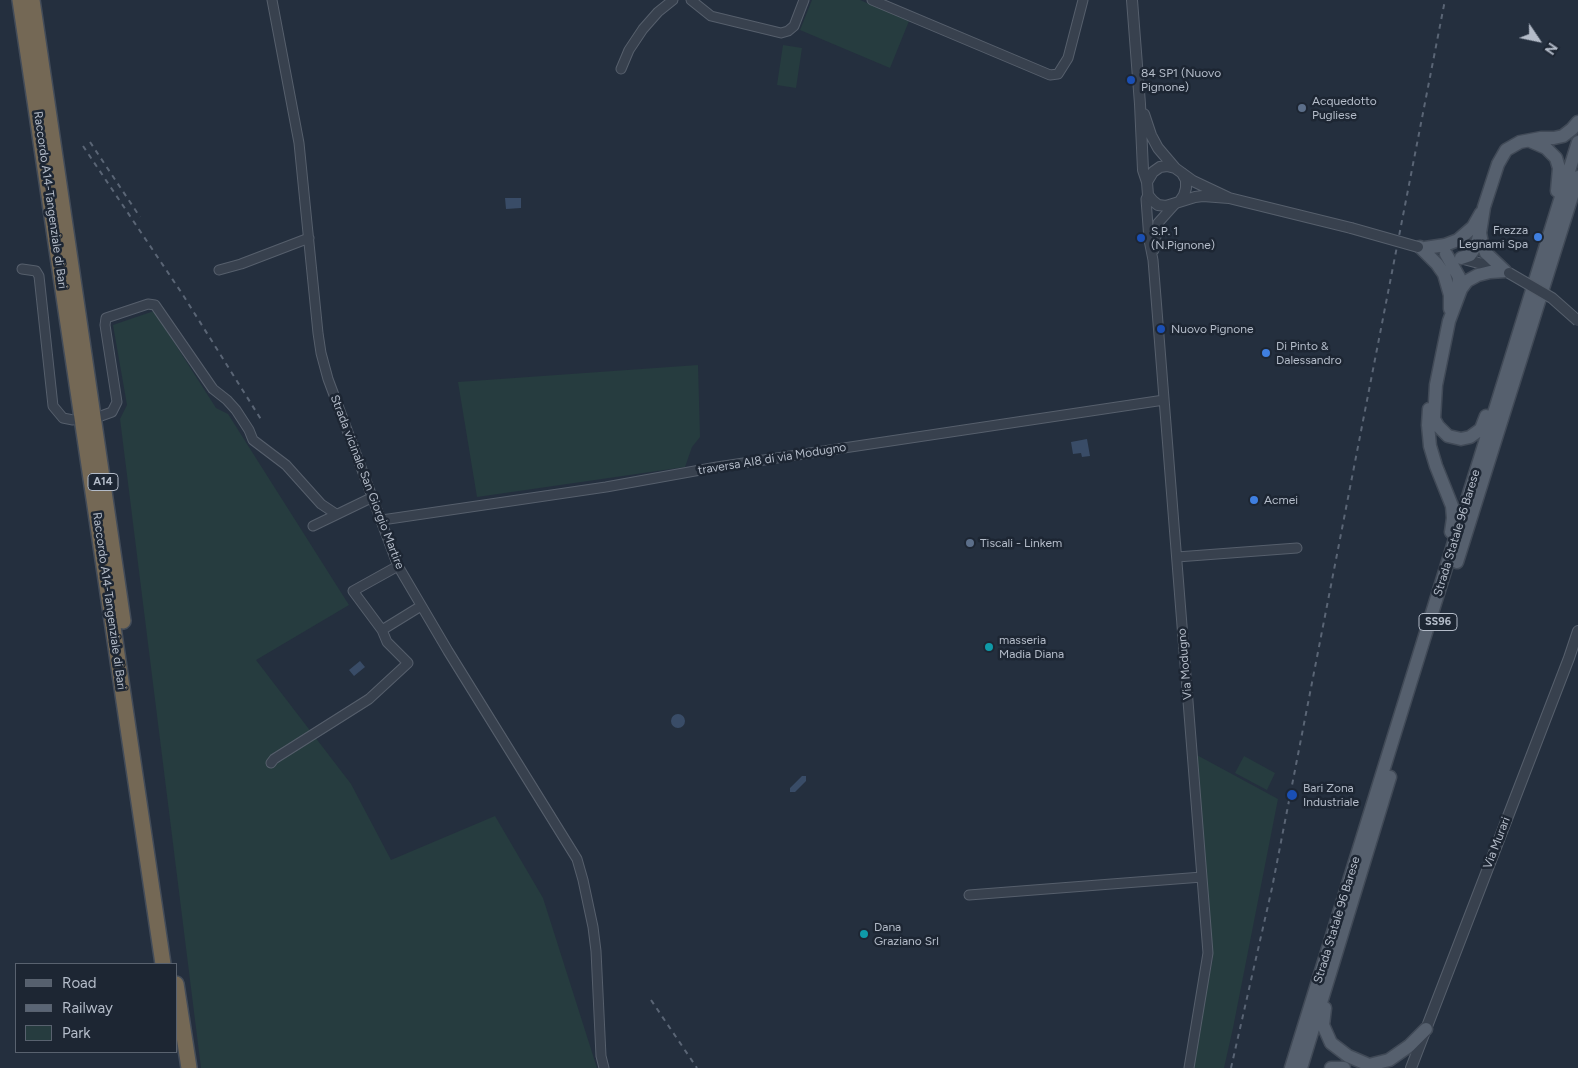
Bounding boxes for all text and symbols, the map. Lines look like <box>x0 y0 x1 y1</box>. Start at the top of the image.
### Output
north arrow <box>1513 15 1563 65</box>
text: N <box>1541 39 1561 58</box>
place label: 84 SP1 (Nuovo Pignone) <box>1141 66 1221 94</box>
marker: 84 SP1 (Nuovo Pignone) <box>1125 74 1137 86</box>
place label: Acquedotto Pugliese <box>1312 94 1377 122</box>
marker: Acquedotto Pugliese <box>1296 102 1308 114</box>
street label: Raccordo A14-Tangenziale di Bari <box>30 110 70 290</box>
place label: Frezza Legnami Spa <box>1459 223 1528 251</box>
place label: S.P. 1 (N.Pignone) <box>1151 224 1215 252</box>
marker: Frezza Legnami Spa <box>1532 231 1544 243</box>
marker: S.P. 1 (N.Pignone) <box>1135 232 1147 244</box>
place label: Nuovo Pignone <box>1171 322 1253 336</box>
marker: Nuovo Pignone <box>1155 323 1167 335</box>
place label: Di Pinto & Dalessandro <box>1276 339 1342 367</box>
marker: Di Pinto & Dalessandro <box>1260 347 1272 359</box>
street label: Strada vicinale San Giorgio Martire <box>327 393 407 571</box>
street label: traversa AI8 di via Modugno <box>697 440 847 478</box>
street label: Strada Statale 96 Barese <box>1431 468 1483 598</box>
road number: A14 <box>88 474 118 491</box>
place label: Acmei <box>1264 493 1298 507</box>
marker: Acmei <box>1248 494 1260 506</box>
street label: Raccordo A14-Tangenziale di Bari <box>89 511 129 691</box>
place label: Tiscali - Linkem <box>980 536 1062 550</box>
marker: Tiscali - Linkem <box>964 537 976 549</box>
road number: SS96 <box>1419 614 1457 630</box>
street label: Via Modugno <box>1175 628 1195 700</box>
place label: masseria Madia Diana <box>999 633 1064 661</box>
marker: masseria Madia Diana <box>983 641 995 653</box>
place label: Bari Zona Industriale <box>1303 781 1359 809</box>
marker: Bari Zona Industriale <box>1285 788 1299 802</box>
street label: Via Murari <box>1481 815 1513 871</box>
street label: Strada Statale 96 Barese <box>1311 855 1363 985</box>
place label: Dana Graziano Srl <box>874 920 939 948</box>
marker: Dana Graziano Srl <box>858 928 870 940</box>
legend <box>15 963 178 1053</box>
text: Road <box>62 974 97 992</box>
text: Railway <box>62 999 113 1017</box>
text: Park <box>62 1024 91 1042</box>

